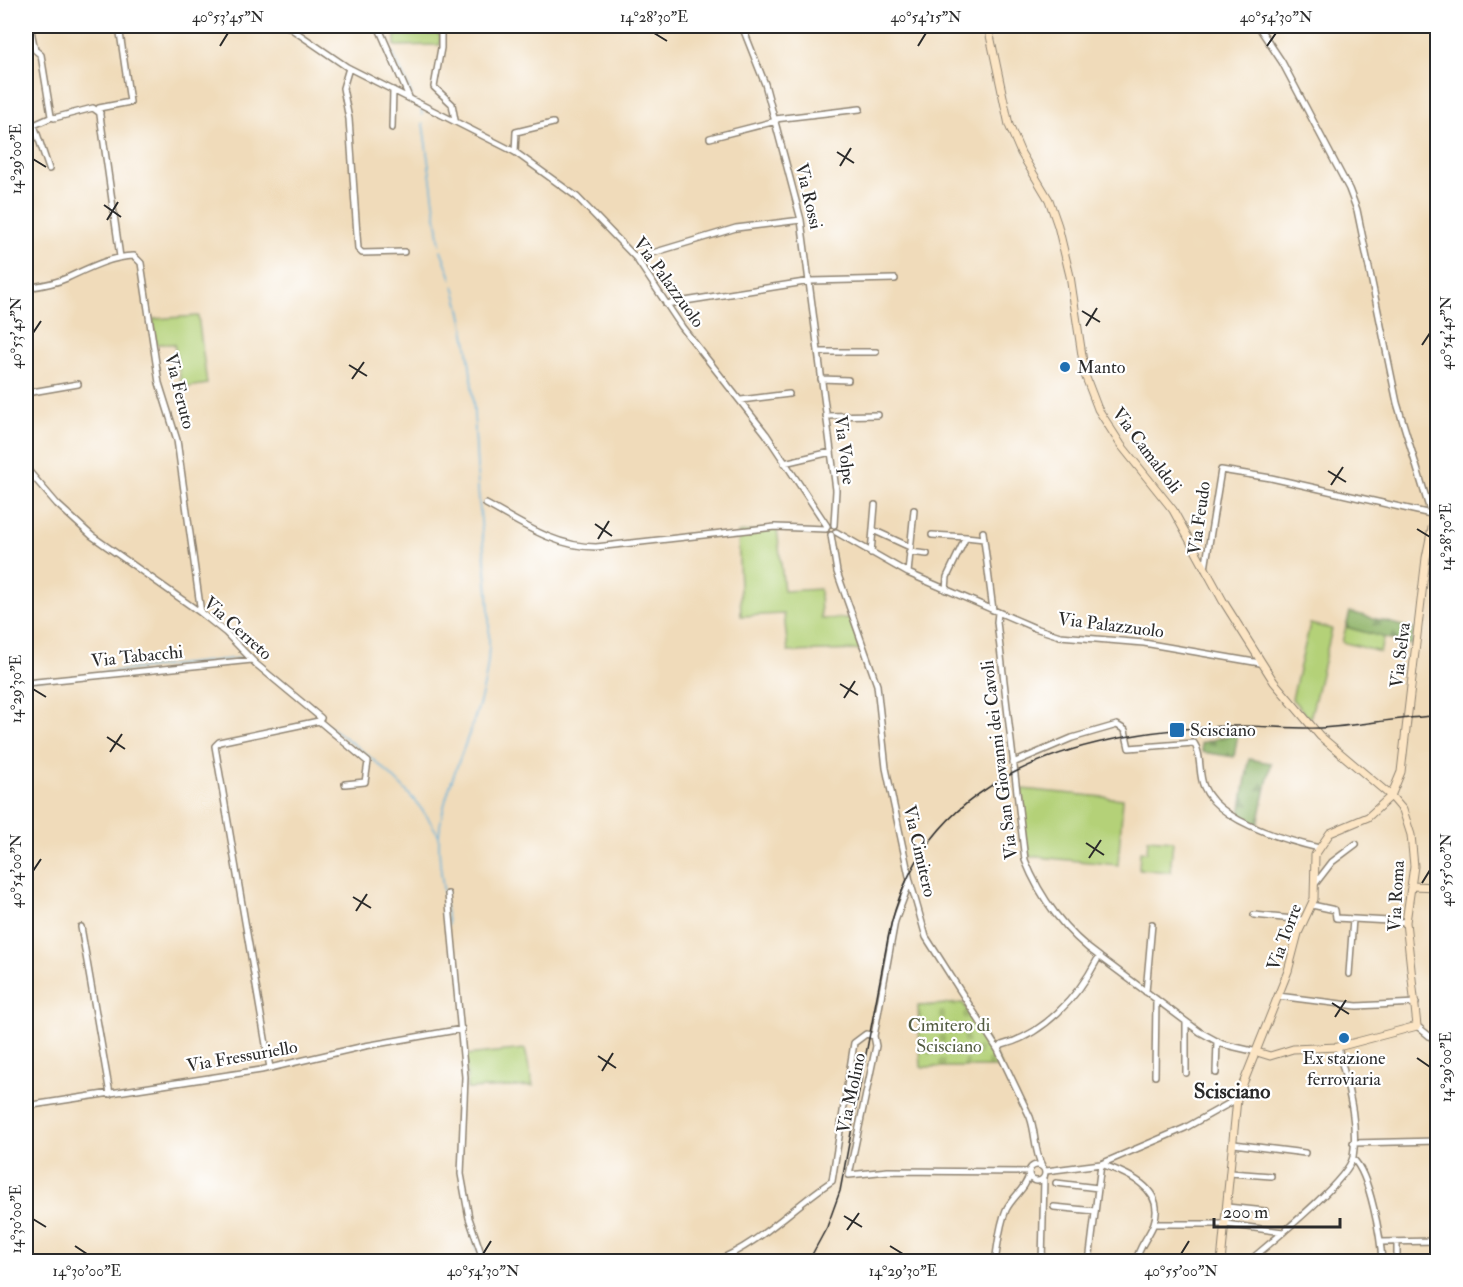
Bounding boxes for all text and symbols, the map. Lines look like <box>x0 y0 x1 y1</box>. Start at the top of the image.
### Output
text: 40°53'45"N <box>192 8 265 27</box>
text: 14°28'30"E <box>620 8 688 27</box>
text: 40°54'15"N <box>890 8 962 27</box>
text: 40°54'30"N <box>1240 8 1313 27</box>
text: 14°29'00"E <box>7 124 26 194</box>
street label: Via Rossi <box>790 161 827 232</box>
street label: Via Palazzuolo <box>628 232 709 332</box>
text: 40°54'45"N <box>1437 295 1456 370</box>
text: 40°53'45"N <box>7 296 26 369</box>
street label: Via Feruto <box>159 351 200 432</box>
place label: Manto <box>1077 356 1126 379</box>
marker: Manto <box>1058 360 1072 374</box>
street label: Via Camaldoli <box>1107 403 1187 498</box>
street label: Via Volpe <box>829 414 860 487</box>
street label: Via Feudo <box>1183 480 1216 556</box>
text: 14°28'30"E <box>1437 503 1456 571</box>
street label: Via Cerreto <box>199 591 277 665</box>
street label: Via Palazzuolo <box>1057 608 1166 643</box>
street label: Via Selva <box>1385 620 1416 689</box>
street label: Via Tabacchi <box>90 640 184 673</box>
text: 14°29'30"E <box>7 654 26 723</box>
street label: Via San Giovanni dei Cavoli <box>976 659 1023 861</box>
place label: Scisciano <box>1190 719 1256 742</box>
marker: Scisciano <box>1168 721 1186 739</box>
street label: Via Cimitero <box>898 803 941 900</box>
text: 40°54'00"N <box>7 833 26 908</box>
text: 40°55'00"N <box>1437 833 1456 907</box>
street label: Via Roma <box>1383 859 1410 932</box>
street label: Via Torre <box>1262 900 1307 974</box>
park label: Cimitero di Scisciano <box>908 1014 990 1058</box>
marker: Ex stazione ferroviaria <box>1337 1031 1351 1045</box>
text: 14°29'00"E <box>1437 1032 1456 1102</box>
street label: Via Fressuriello <box>185 1035 300 1078</box>
place label: Ex stazione ferroviaria <box>1302 1047 1386 1091</box>
street label: Via Molino <box>832 1050 871 1135</box>
district label: Scisciano <box>1194 1078 1270 1105</box>
text: 14°30'00"E <box>7 1184 26 1253</box>
scale bar <box>1214 1191 1340 1229</box>
text: 200 m <box>1223 1201 1268 1224</box>
text: 14°30'00"E <box>53 1262 122 1281</box>
text: 40°54'30"N <box>447 1262 520 1281</box>
text: 14°29'30"E <box>869 1262 938 1281</box>
text: 40°55'00"N <box>1144 1262 1218 1281</box>

